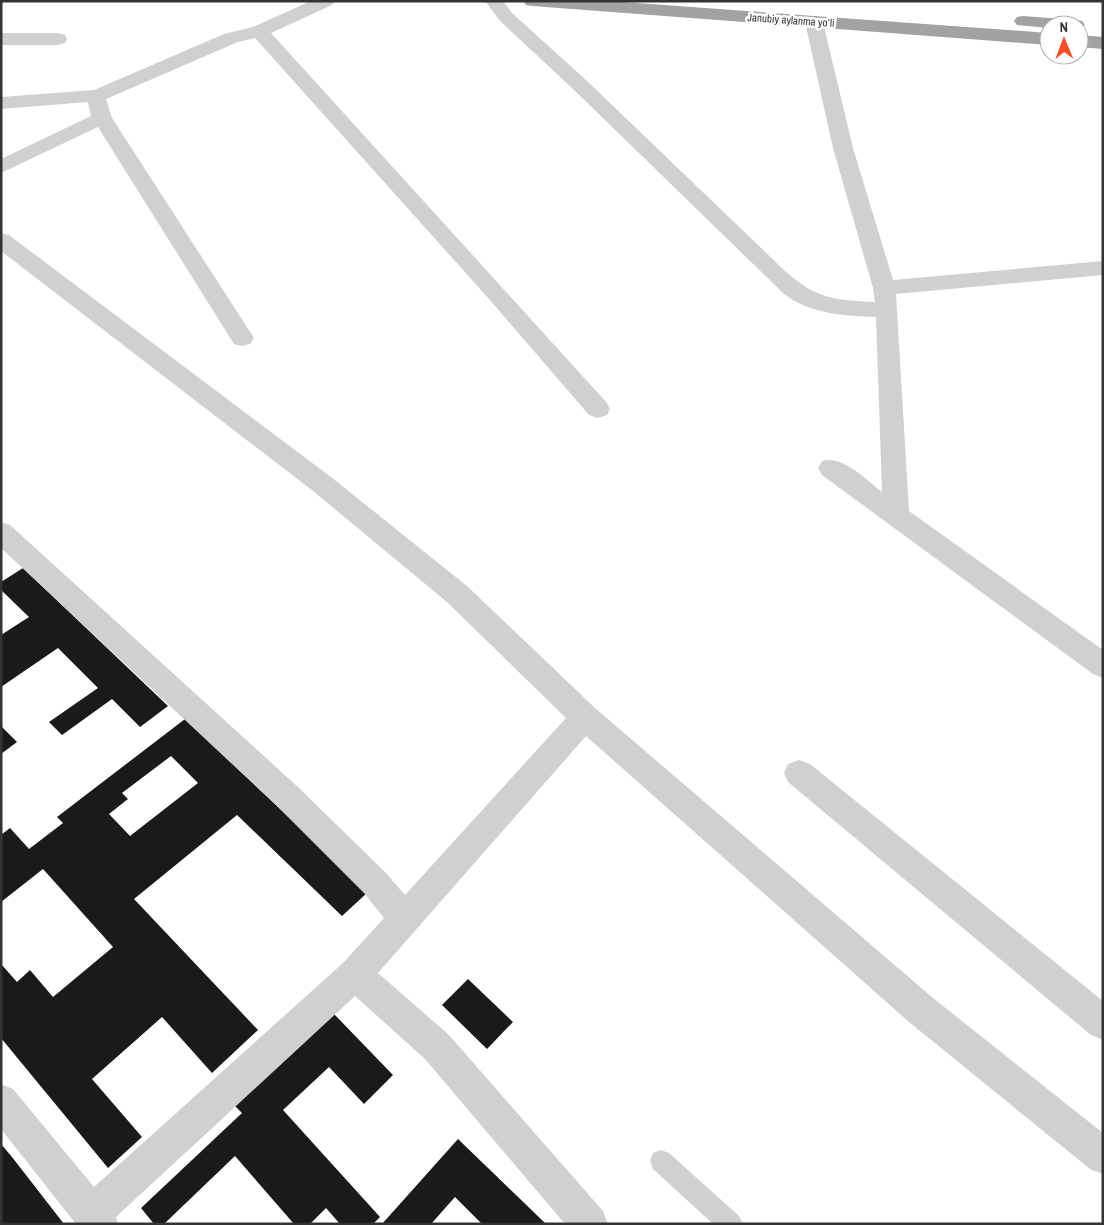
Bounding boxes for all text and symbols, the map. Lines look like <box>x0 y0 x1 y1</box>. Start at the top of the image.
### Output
street label: Janubiy aylanma yoʻli <box>747 10 835 30</box>
north arrow <box>1039 15 1089 65</box>
text: N <box>1059 18 1068 36</box>

